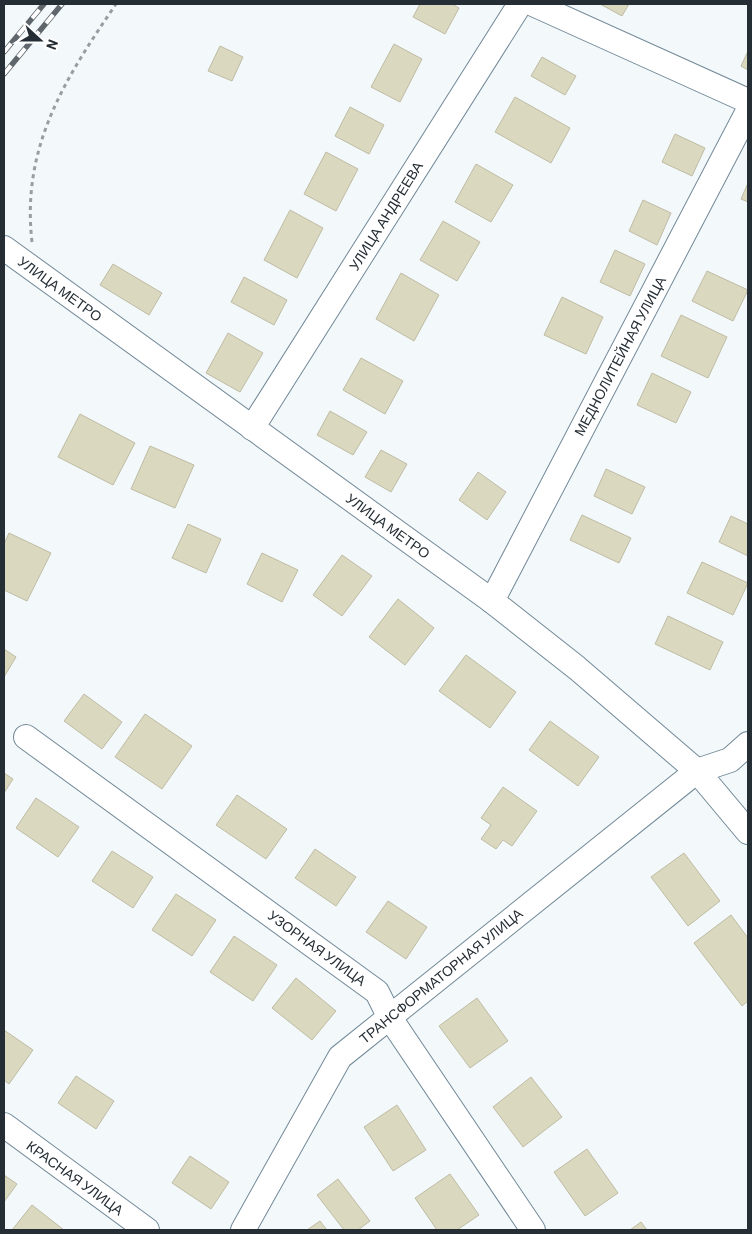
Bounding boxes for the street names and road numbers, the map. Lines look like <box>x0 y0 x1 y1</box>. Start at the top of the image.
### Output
street label: УЛИЦА АНДРЕЕВА <box>345 158 426 273</box>
street label: УЛИЦА МЕТРО <box>15 252 106 325</box>
street label: МЕДНОЛИТЕЙНАЯ УЛИЦА <box>570 272 669 438</box>
street label: УЛИЦА МЕТРО <box>343 489 434 562</box>
street label: ТРАНСФОРМАТОРНАЯ УЛИЦА <box>356 904 526 1047</box>
street label: УЗОРНАЯ УЛИЦА <box>265 906 370 989</box>
street label: КРАСНАЯ УЛИЦА <box>24 1137 128 1219</box>

